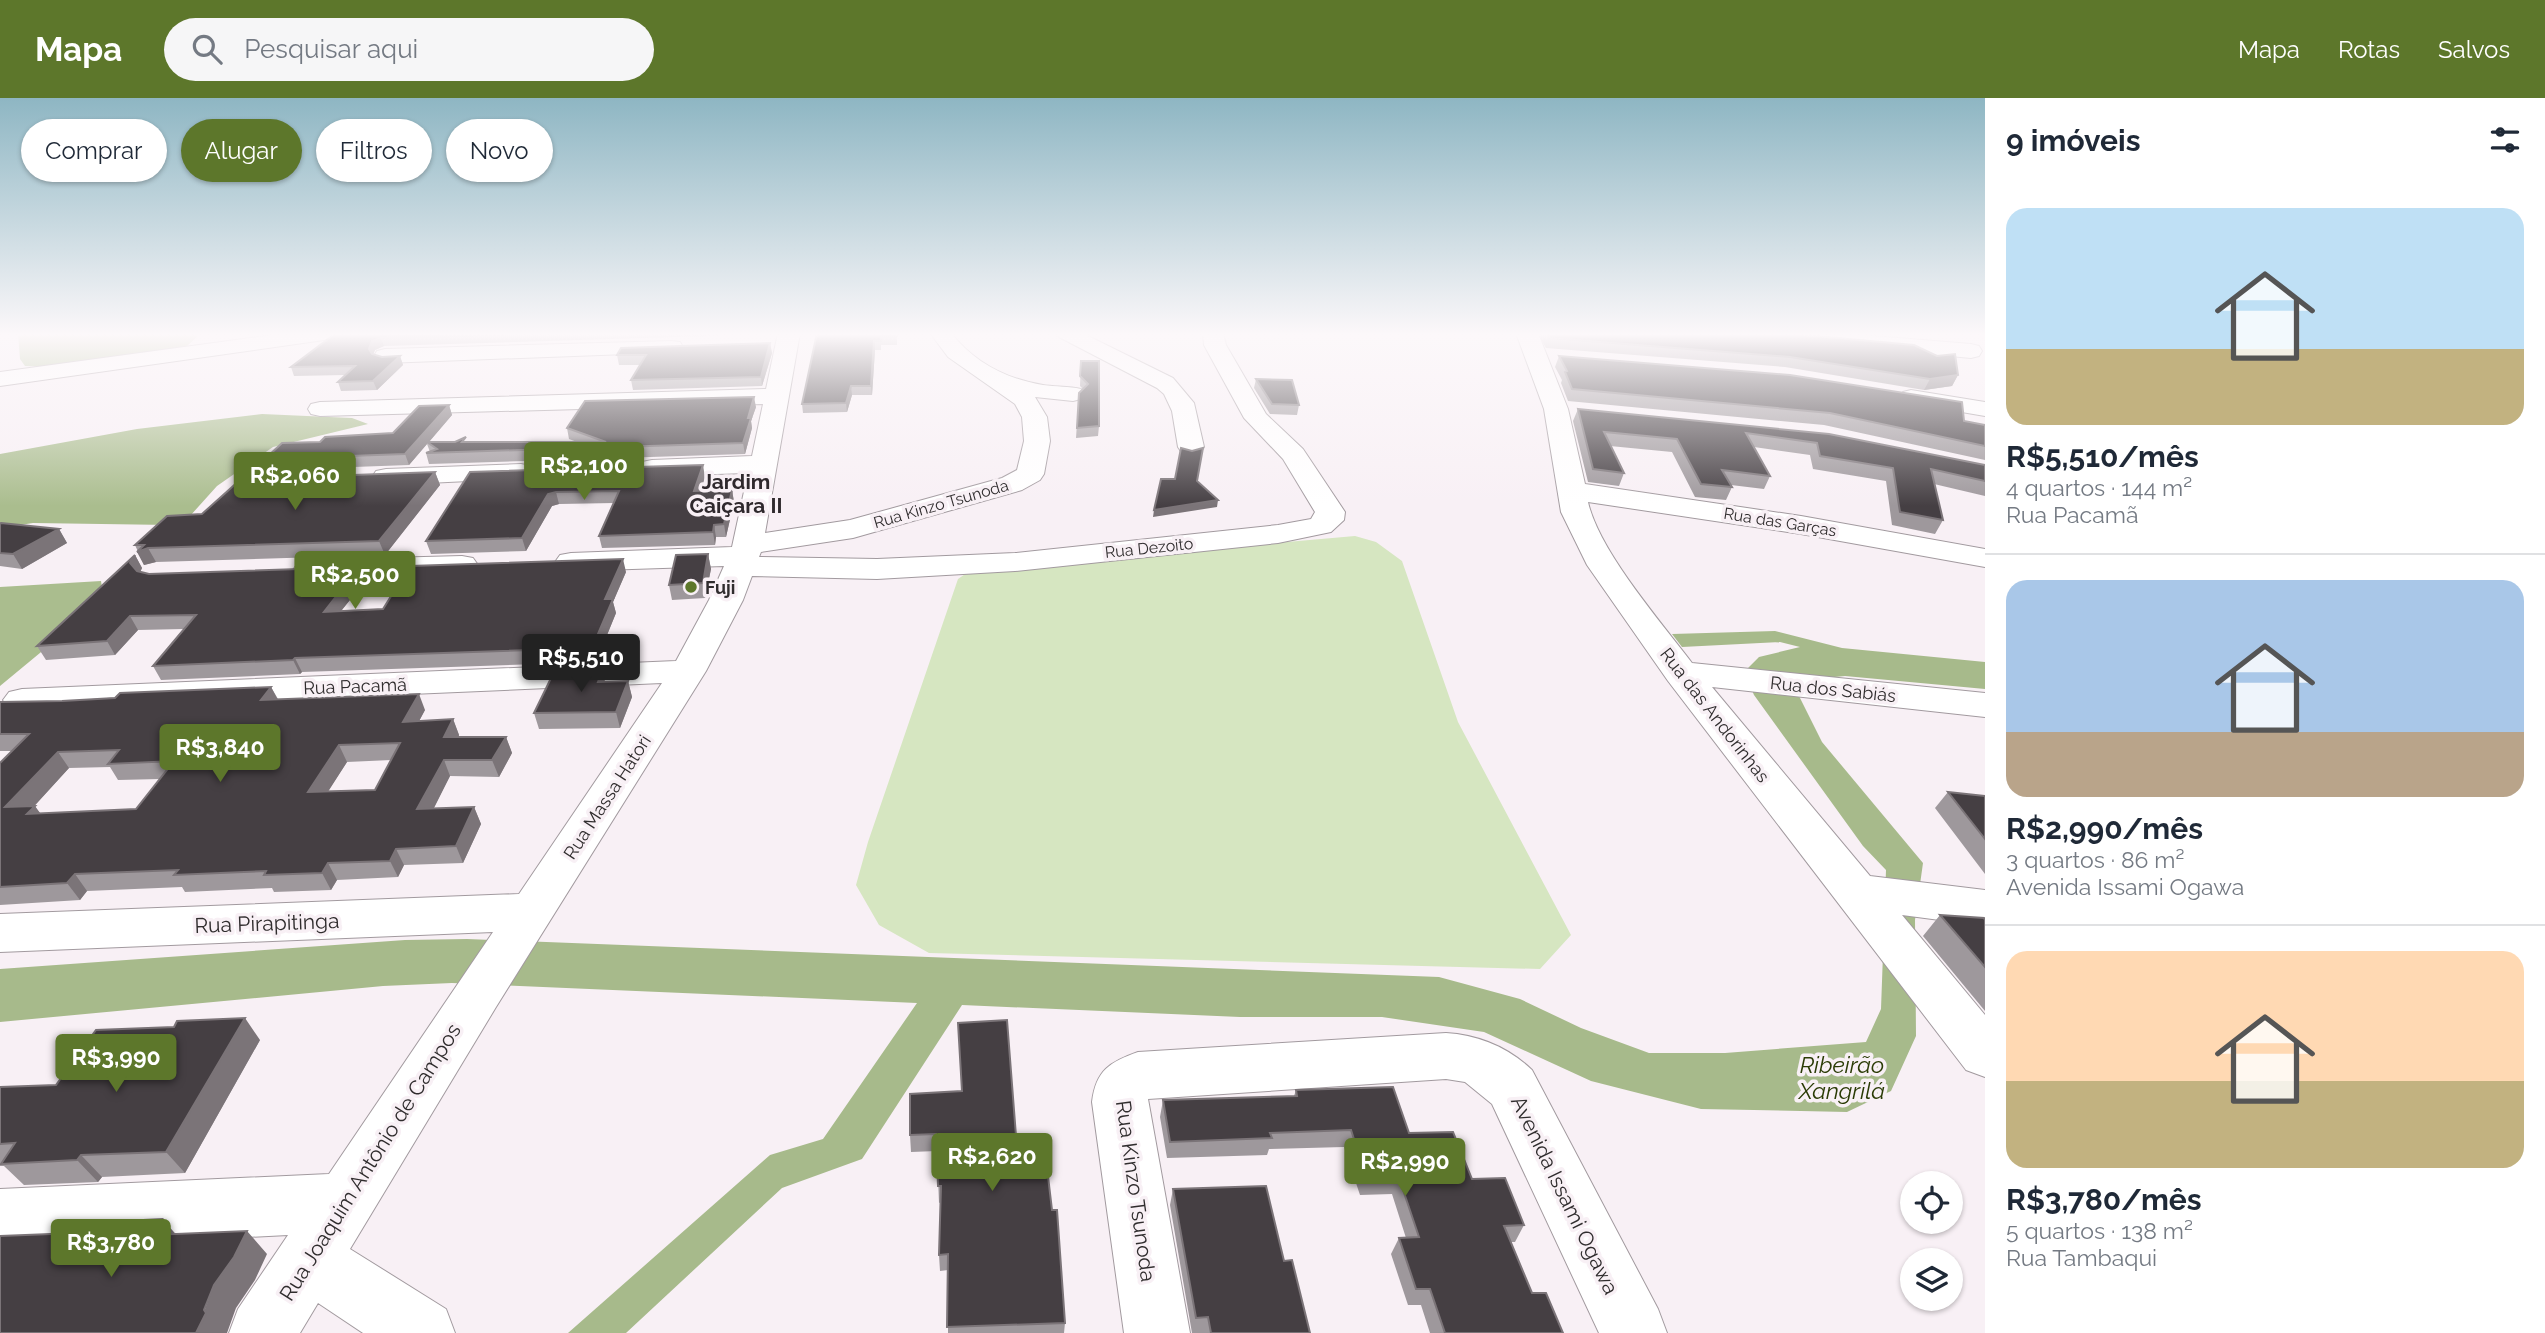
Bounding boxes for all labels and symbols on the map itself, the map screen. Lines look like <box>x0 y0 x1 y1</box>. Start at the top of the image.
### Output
pin: R$2,100 <box>519 442 649 502</box>
pin: R$2,060 <box>230 452 360 512</box>
district label: Jardim Caiçara II <box>690 469 782 518</box>
street label: Rua Kinzo Tsunoda <box>871 476 1011 532</box>
street label: Rua das Garças <box>1722 504 1838 540</box>
street label: Rua Dezoito <box>1104 534 1194 562</box>
pin: R$2,500 <box>290 552 420 611</box>
place label: Fuji <box>705 577 735 598</box>
marker: Fuji <box>683 579 699 595</box>
pin: R$5,510 <box>516 634 646 694</box>
street label: Rua das Andorinhas <box>1656 644 1774 787</box>
street label: Rua dos Sabiás <box>1769 672 1897 706</box>
street label: Rua Pacamã <box>303 674 407 698</box>
pin: R$3,840 <box>155 724 285 784</box>
street label: Rua Massa Hatori <box>559 731 655 863</box>
street label: Rua Pirapitinga <box>194 908 340 938</box>
street label: Rua Joaquim Antônio de Campos <box>274 1019 466 1305</box>
pin: R$3,990 <box>51 1034 181 1094</box>
water label: Ribeirão Xangrilá <box>1797 1051 1885 1104</box>
street label: Avenida Issami Ogawa <box>1506 1092 1624 1298</box>
street label: Rua Kinzo Tsunoda <box>1111 1099 1161 1283</box>
pin: R$2,620 <box>927 1134 1057 1193</box>
pin: R$2,990 <box>1340 1138 1470 1198</box>
pin: R$3,780 <box>46 1220 176 1279</box>

